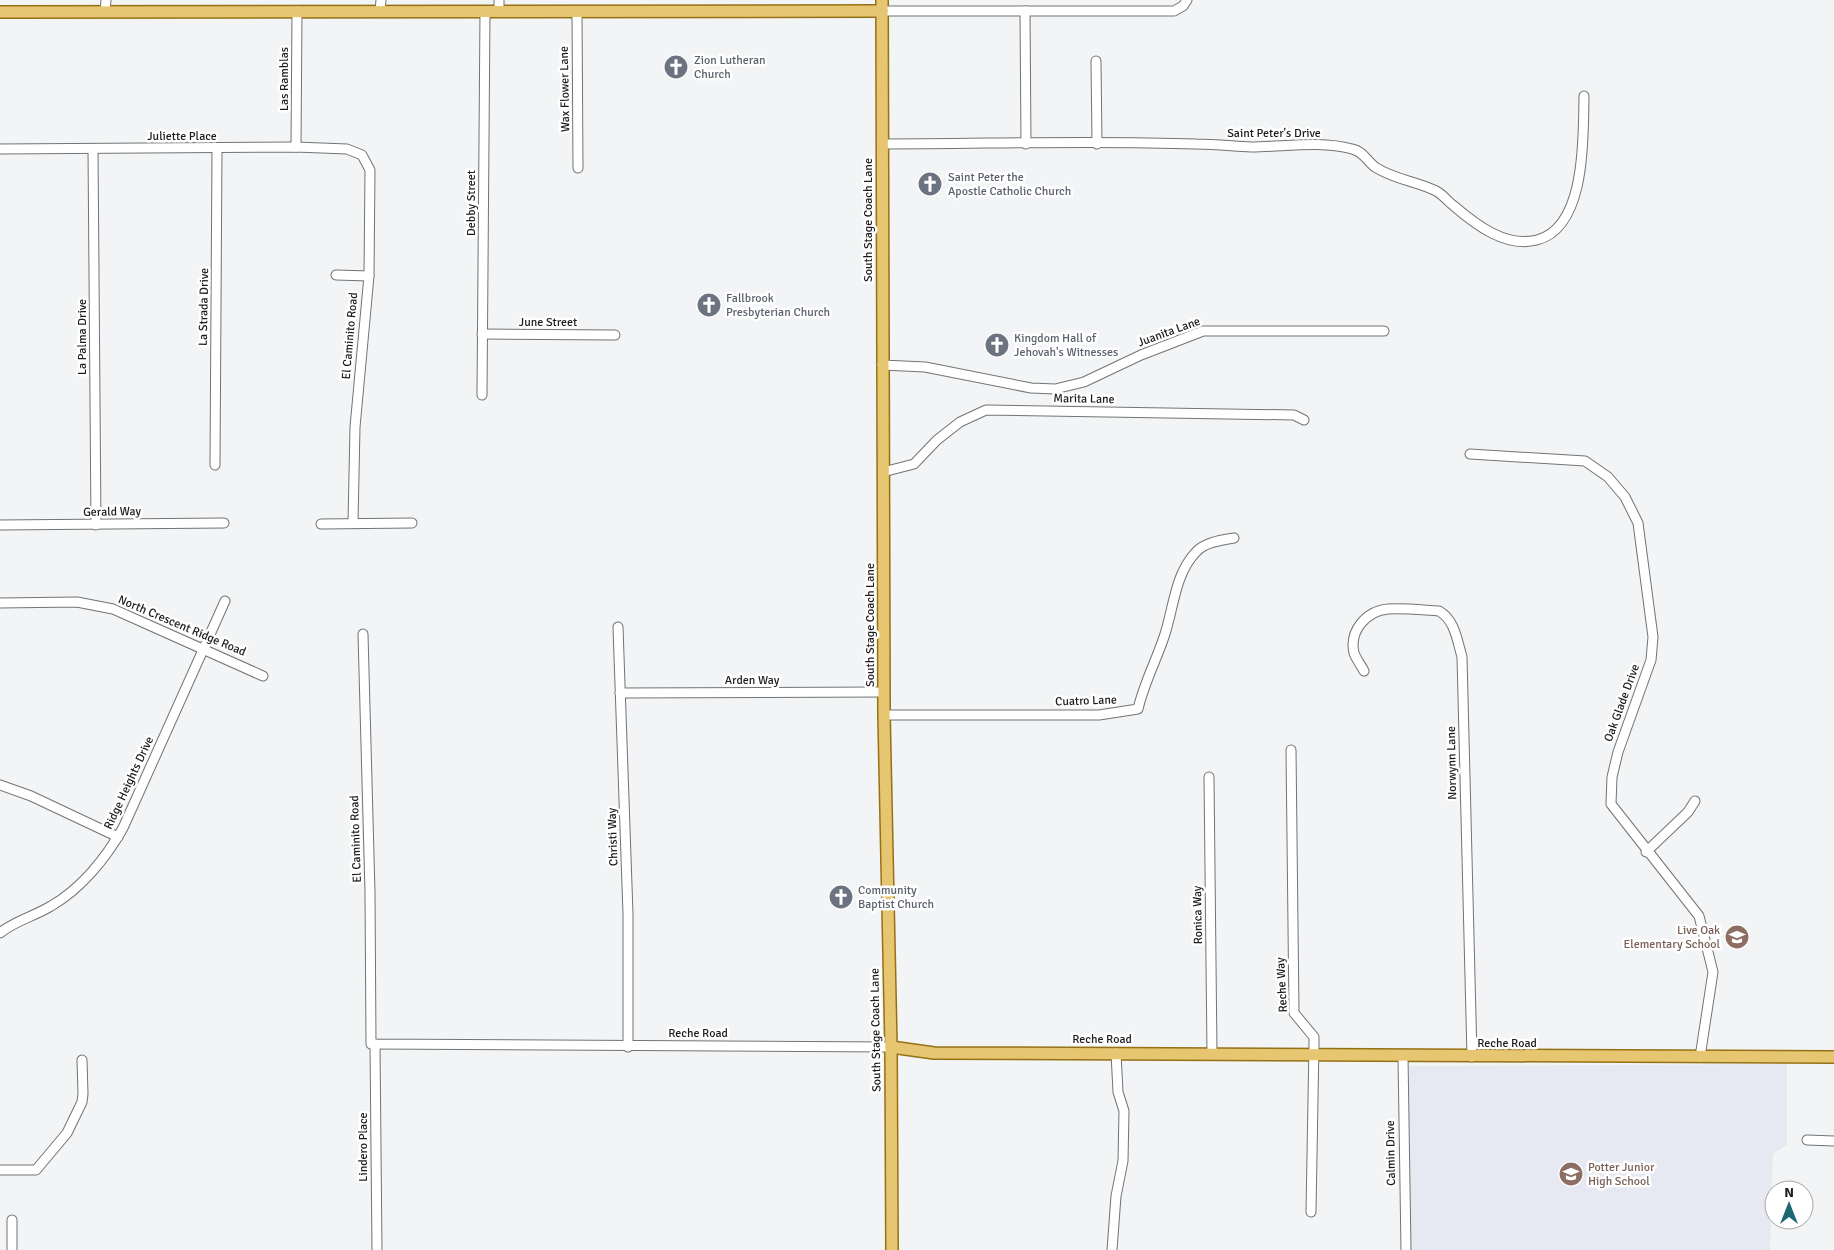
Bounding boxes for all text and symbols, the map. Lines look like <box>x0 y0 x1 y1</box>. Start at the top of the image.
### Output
street label: Wax Flower Lane <box>557 46 573 132</box>
street label: Las Ramblas <box>277 47 292 111</box>
place label: Zion Lutheran Church <box>694 53 766 82</box>
church icon: Zion Lutheran Church <box>663 54 689 80</box>
street label: Saint Peter's Drive <box>1227 126 1321 141</box>
street label: Juliette Place <box>147 129 217 144</box>
street label: South Stage Coach Lane <box>861 158 876 282</box>
street label: Debby Street <box>464 170 479 236</box>
place label: Saint Peter the Apostle Catholic Church <box>948 170 1071 199</box>
church icon: Saint Peter the Apostle Catholic Church <box>917 171 943 197</box>
street label: La Strada Drive <box>196 268 212 346</box>
place label: Fallbrook Presbyterian Church <box>726 291 830 320</box>
street label: El Caminito Road <box>339 292 361 380</box>
church icon: Fallbrook Presbyterian Church <box>696 292 722 318</box>
street label: La Palma Drive <box>75 299 90 375</box>
street label: Juanita Lane <box>1136 314 1202 350</box>
street label: June Street <box>519 315 577 330</box>
place label: Kingdom Hall of Jehovah's Witnesses <box>1014 331 1118 360</box>
church icon: Kingdom Hall of Jehovah's Witnesses <box>984 332 1010 358</box>
street label: Marita Lane <box>1053 391 1115 407</box>
street label: Gerald Way <box>83 504 141 520</box>
street label: South Stage Coach Lane <box>863 563 878 687</box>
street label: North Crescent Ridge Road <box>116 592 248 660</box>
street label: Oak Glade Drive <box>1601 662 1643 744</box>
street label: Arden Way <box>725 673 780 688</box>
street label: Cuatro Lane <box>1055 692 1117 710</box>
street label: Norwynn Lane <box>1444 726 1460 800</box>
street label: Ridge Heights Drive <box>101 734 157 832</box>
street label: El Caminito Road <box>347 795 365 883</box>
street label: Christi Way <box>604 807 622 866</box>
place label: Community Baptist Church <box>858 883 934 912</box>
church icon: Community Baptist Church <box>828 884 854 910</box>
street label: Ronica Way <box>1190 885 1206 945</box>
place label: Live Oak Elementary School <box>1624 923 1720 952</box>
school or university icon: Live Oak Elementary School <box>1724 924 1750 950</box>
street label: Reche Way <box>1273 957 1291 1013</box>
street label: South Stage Coach Lane <box>867 968 885 1092</box>
street label: Reche Road <box>668 1026 728 1041</box>
street label: Reche Road <box>1072 1032 1132 1047</box>
street label: Reche Road <box>1477 1036 1537 1051</box>
street label: Lindero Place <box>356 1112 371 1182</box>
street label: Calmin Drive <box>1383 1120 1399 1186</box>
place label: Potter Junior High School <box>1588 1160 1655 1189</box>
school or university icon: Potter Junior High School <box>1558 1161 1584 1187</box>
north arrow <box>1764 1180 1814 1230</box>
text: N <box>1784 1184 1794 1201</box>

